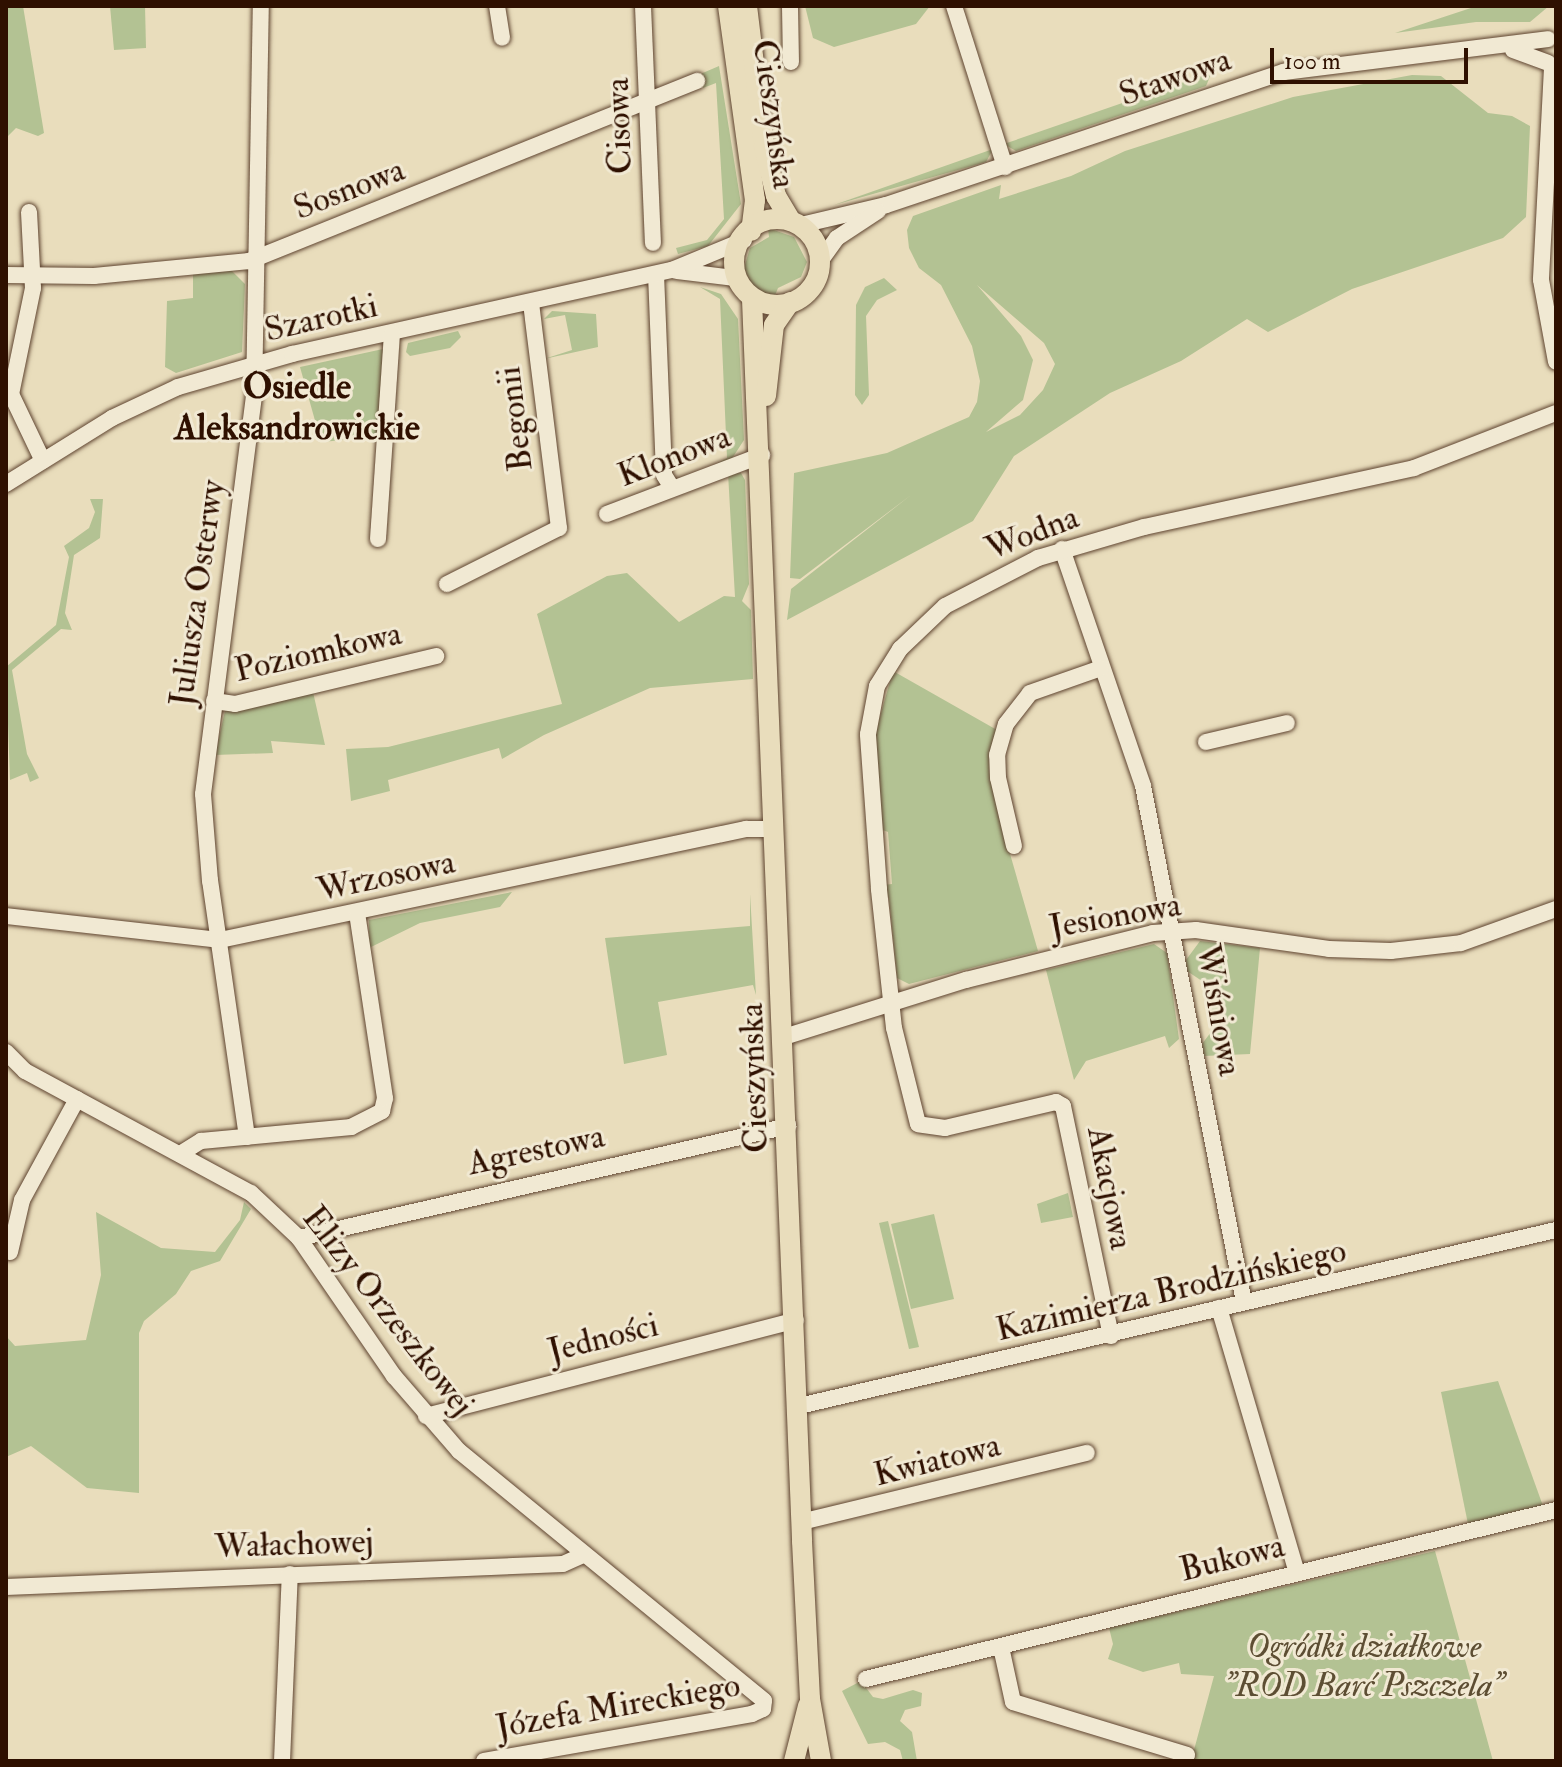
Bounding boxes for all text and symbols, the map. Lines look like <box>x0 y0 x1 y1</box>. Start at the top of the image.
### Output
scale bar <box>1274 32 1472 82</box>
street label: Cieszyńska <box>743 37 805 191</box>
street label: Stawowa <box>1114 39 1236 115</box>
text: 100 m <box>1284 46 1341 77</box>
street label: Cisowa <box>597 77 641 175</box>
street label: Sosnowa <box>288 149 410 229</box>
street label: Szarotki <box>261 285 381 351</box>
district label: Osiedle Aleksandrowickie <box>174 364 420 449</box>
street label: Begonii <box>488 364 542 474</box>
street label: Klonowa <box>612 416 736 496</box>
street label: Juliusza Osterwy <box>161 477 233 709</box>
street label: Wodna <box>980 497 1084 569</box>
street label: Poziomkowa <box>231 613 405 691</box>
street label: Wrzosowa <box>313 842 459 910</box>
street label: Jesionowa <box>1046 884 1184 948</box>
street label: Wiśniowa <box>1187 941 1251 1079</box>
street label: Cieszyńska <box>731 1002 777 1154</box>
street label: Agrestowa <box>464 1116 608 1184</box>
street label: Akacjowa <box>1078 1123 1142 1253</box>
street label: Elizy Orzeszkowej <box>294 1198 482 1424</box>
street label: Kazimierza Brodzińskiego <box>992 1230 1350 1350</box>
street label: Jedności <box>544 1305 662 1371</box>
street label: Kwiatowa <box>870 1425 1004 1495</box>
street label: Wałachowej <box>214 1521 374 1567</box>
street label: Bukowa <box>1175 1525 1289 1591</box>
park label: Ogródki działkowe "ROD Barć Pszczela" <box>1224 1626 1504 1706</box>
street label: Józefa Mireckiego <box>493 1664 743 1748</box>

